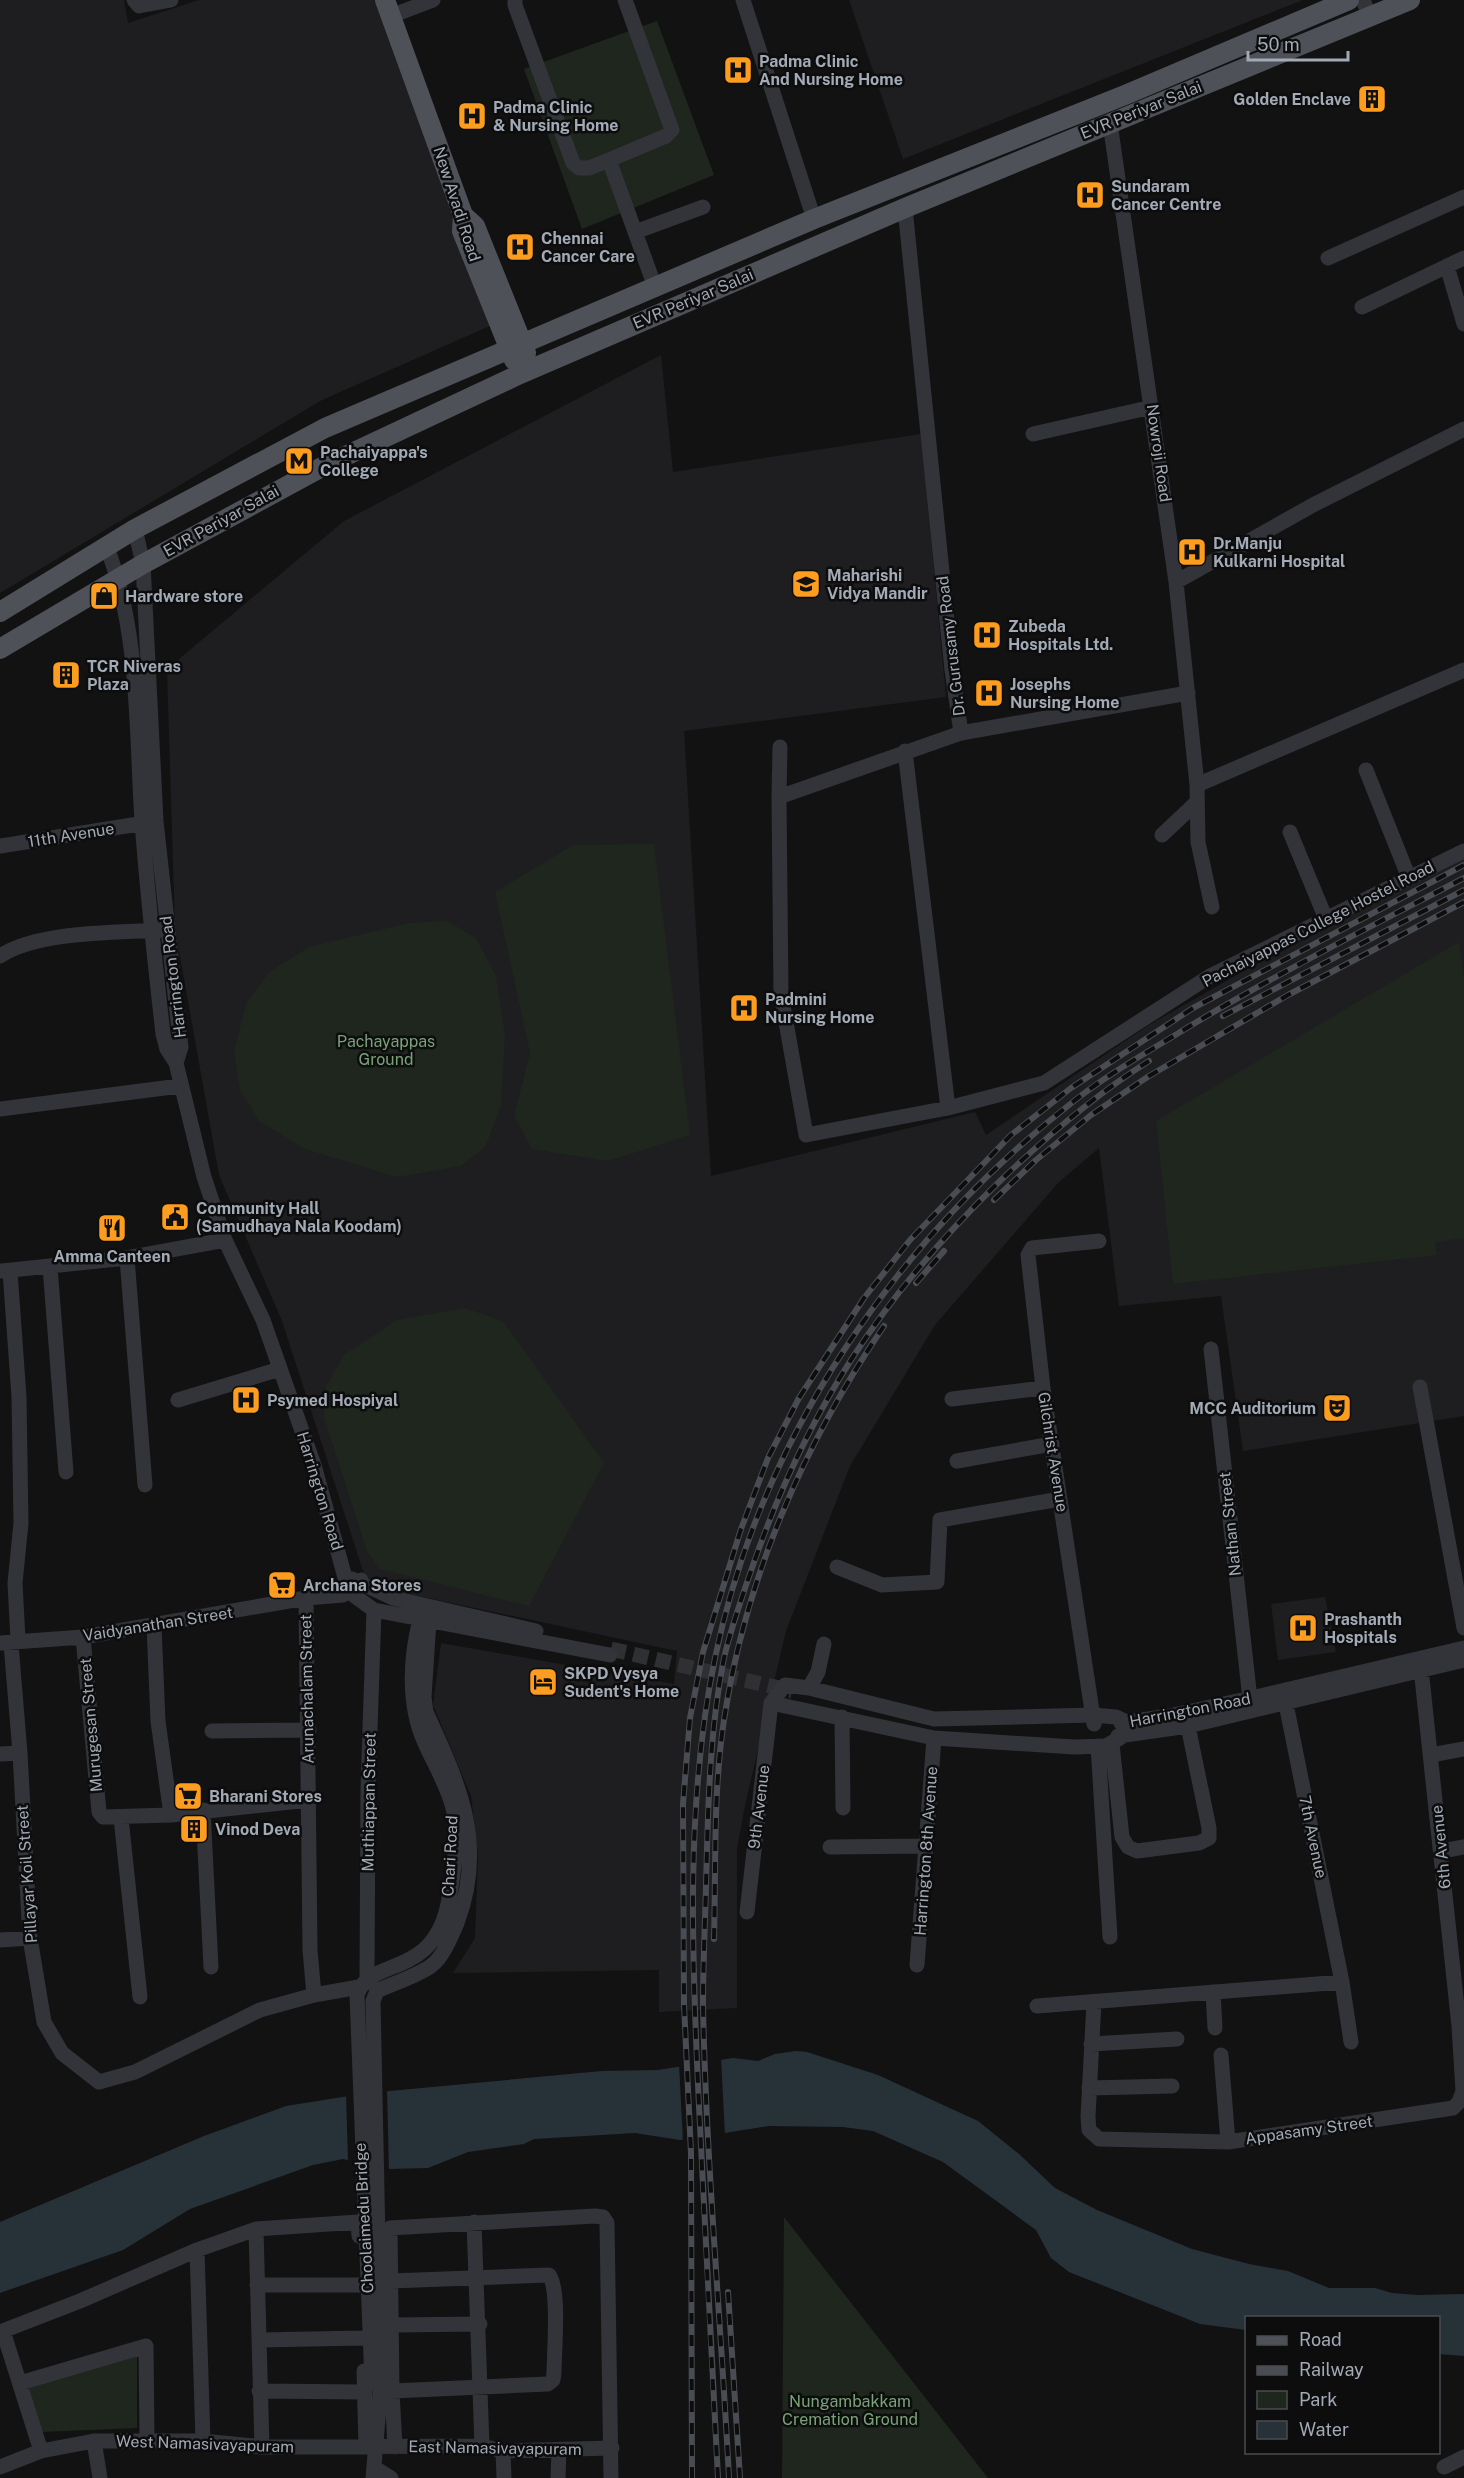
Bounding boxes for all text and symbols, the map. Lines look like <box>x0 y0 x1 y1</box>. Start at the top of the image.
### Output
scale bar <box>1248 24 1348 62</box>
text: 50 m <box>1257 34 1300 55</box>
place label: Padma Clinic And Nursing Home <box>759 52 903 89</box>
hospital icon: Padma Clinic And Nursing Home <box>722 54 754 86</box>
street label: EVR Periyar Salai <box>1078 77 1204 143</box>
building icon: Golden Enclave <box>1356 83 1388 115</box>
place label: Golden Enclave <box>1233 90 1351 109</box>
place label: Padma Clinic & Nursing Home <box>493 98 619 135</box>
hospital icon: Padma Clinic & Nursing Home <box>456 100 488 132</box>
street label: New Avadi Road <box>429 144 485 264</box>
place label: Sundaram Cancer Centre <box>1111 177 1221 214</box>
hospital icon: Sundaram Cancer Centre <box>1074 179 1106 211</box>
place label: Chennai Cancer Care <box>541 229 635 266</box>
hospital icon: Chennai Cancer Care <box>504 231 536 263</box>
street label: EVR Periyar Salai <box>630 265 756 333</box>
street label: Nowroji Road <box>1143 403 1175 503</box>
place label: Pachaiyappa's College <box>320 443 428 480</box>
metro station icon: Pachaiyappa's College <box>283 445 315 477</box>
street label: EVR Periyar Salai <box>160 481 282 561</box>
place label: Dr.Manju Kulkarni Hospital <box>1213 534 1345 571</box>
hospital icon: Dr.Manju Kulkarni Hospital <box>1176 536 1208 568</box>
place label: Maharishi Vidya Mandir <box>827 566 928 603</box>
school or university icon: Maharishi Vidya Mandir <box>790 568 822 600</box>
street label: Dr. Gurusamy Road <box>933 575 969 717</box>
shop icon: Hardware store <box>88 580 120 612</box>
place label: Hardware store <box>125 587 243 606</box>
place label: Zubeda Hospitals Ltd. <box>1008 617 1113 654</box>
hospital icon: Zubeda Hospitals Ltd. <box>971 619 1003 651</box>
place label: TCR Niveras Plaza <box>87 657 181 694</box>
building icon: TCR Niveras Plaza <box>50 659 82 691</box>
place label: Josephs Nursing Home <box>1010 675 1119 712</box>
hospital icon: Josephs Nursing Home <box>973 677 1005 709</box>
street label: 11th Avenue <box>26 819 116 851</box>
street label: Pachaiyappas College Hostel Road <box>1199 857 1437 991</box>
street label: Harrington Road <box>156 915 190 1039</box>
place label: Padmini Nursing Home <box>765 990 874 1027</box>
hospital icon: Padmini Nursing Home <box>728 992 760 1024</box>
park label: Pachayappas Ground <box>337 1032 435 1069</box>
place label: Community Hall (Samudhaya Nala Koodam) <box>196 1199 402 1236</box>
public building icon: Community Hall (Samudhaya Nala Koodam) <box>159 1201 191 1233</box>
restaurant icon: Amma Canteen <box>96 1212 128 1244</box>
place label: Amma Canteen <box>54 1247 170 1266</box>
hospital icon: Psymed Hospiyal <box>230 1384 262 1416</box>
place label: Psymed Hospiyal <box>267 1391 398 1410</box>
street label: Gilchrist Avenue <box>1034 1391 1072 1513</box>
theatre icon: MCC Auditorium <box>1321 1392 1353 1424</box>
place label: MCC Auditorium <box>1189 1399 1316 1418</box>
street label: Harrington Road <box>293 1429 347 1553</box>
street label: Nathan Street <box>1215 1471 1245 1577</box>
supermarket icon: Archana Stores <box>266 1569 298 1601</box>
place label: Archana Stores <box>303 1576 421 1595</box>
street label: Vaidyanathan Street <box>82 1603 234 1645</box>
place label: Prashanth Hospitals <box>1324 1610 1402 1647</box>
hospital icon: Prashanth Hospitals <box>1287 1612 1319 1644</box>
street label: Arunachalam Street <box>296 1614 318 1764</box>
street label: Murugesan Street <box>76 1657 106 1793</box>
place label: SKPD Vysya Sudent's Home <box>564 1664 679 1701</box>
hotel icon: SKPD Vysya Sudent's Home <box>527 1666 559 1698</box>
street label: Harrington Road <box>1128 1689 1252 1731</box>
street label: Muthiappan Street <box>358 1732 380 1872</box>
street label: 9th Avenue <box>744 1764 774 1850</box>
street label: Harrington 8th Avenue <box>911 1766 941 1936</box>
supermarket icon: Bharani Stores <box>172 1780 204 1812</box>
place label: Bharani Stores <box>209 1787 322 1806</box>
street label: 7th Avenue <box>1295 1794 1331 1880</box>
street label: Pillayar Koil Street <box>13 1804 41 1944</box>
street label: 6th Avenue <box>1427 1804 1455 1890</box>
building icon: Vinod Deva <box>178 1813 210 1845</box>
street label: Chari Road <box>438 1815 462 1897</box>
place label: Vinod Deva <box>215 1820 300 1839</box>
street label: Appasamy Street <box>1244 2112 1374 2148</box>
street label: Choolaimedu Bridge <box>351 2142 377 2294</box>
legend <box>1245 2316 1440 2454</box>
text: Road <box>1299 2329 1342 2350</box>
text: Railway <box>1299 2359 1364 2380</box>
text: Park <box>1299 2389 1337 2410</box>
park label: Nungambakkam Cremation Ground <box>782 2392 918 2429</box>
text: Water <box>1299 2419 1349 2440</box>
street label: West Namasivayapuram <box>116 2431 294 2457</box>
street label: East Namasivayapuram <box>408 2437 582 2459</box>

